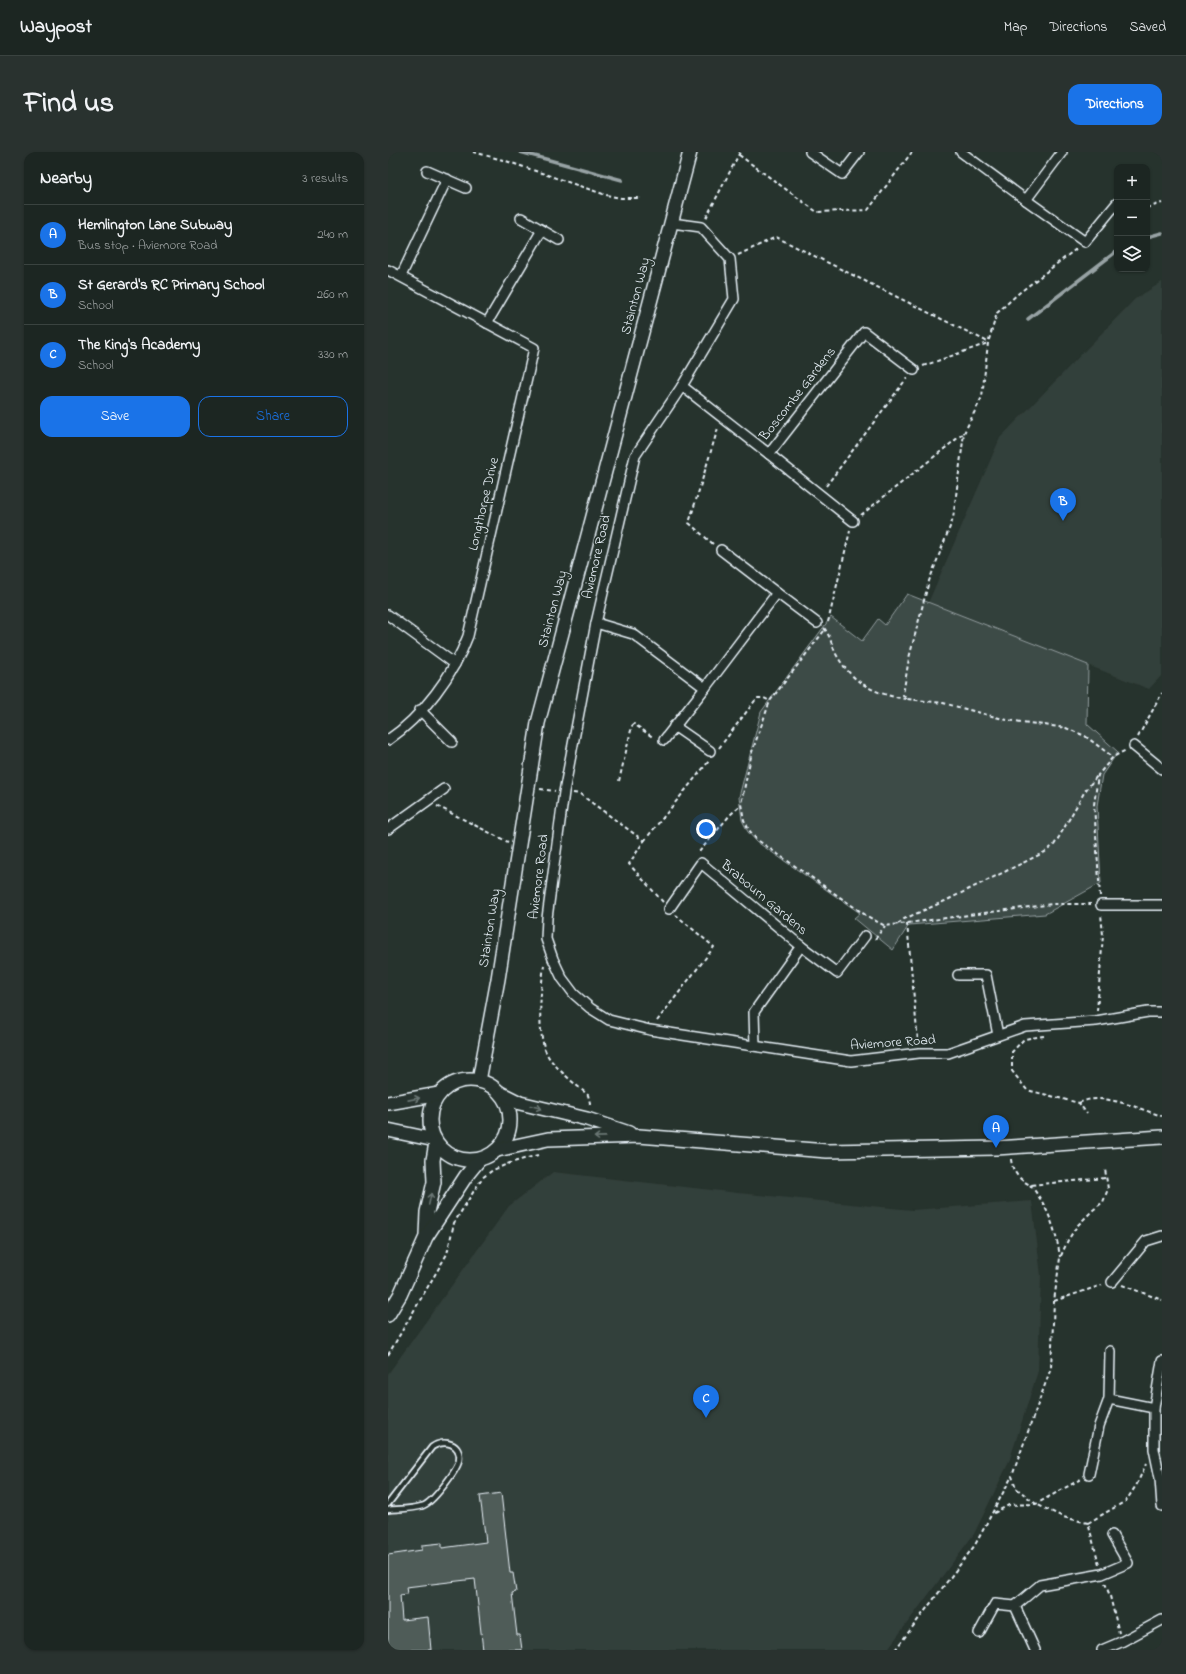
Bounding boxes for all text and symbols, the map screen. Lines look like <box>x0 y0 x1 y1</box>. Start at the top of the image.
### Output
text: Waypost <box>20 14 92 41</box>
text: Map <box>1004 17 1027 38</box>
text: Directions <box>1049 17 1107 38</box>
text: Saved <box>1129 17 1166 38</box>
text: Find us <box>24 84 114 125</box>
button: Directions <box>1068 84 1162 125</box>
map controls <box>1114 164 1150 272</box>
button: + <box>1114 164 1150 200</box>
text: Nearby <box>40 166 92 191</box>
text: 3 results <box>302 169 348 188</box>
button: − <box>1114 200 1150 236</box>
text: Hemlington Lane Subway <box>78 214 232 236</box>
text: A <box>49 225 57 244</box>
text: 240 m <box>317 225 348 244</box>
text: Bus stop · Aviemore Road <box>78 236 218 255</box>
button: layers <box>1114 236 1150 272</box>
street label: Stainton Way <box>616 255 657 337</box>
text: St Gerard's RC Primary School <box>78 274 264 296</box>
text: B <box>49 285 57 304</box>
text: 260 m <box>317 285 348 304</box>
text: School <box>78 296 114 315</box>
text: The King's Academy <box>78 334 200 356</box>
street label: Boscombe Gardens <box>754 343 841 446</box>
text: C <box>49 345 57 364</box>
text: 330 m <box>318 345 348 364</box>
text: School <box>78 356 114 375</box>
button: Save <box>40 396 190 437</box>
button: Share <box>198 396 348 437</box>
street label: Longthorpe Drive <box>463 455 506 553</box>
pin: B <box>1050 488 1076 521</box>
street label: Aviemore Road <box>577 513 617 601</box>
street label: Stainton Way <box>533 568 574 650</box>
your location <box>696 819 716 839</box>
street label: Aviemore Road <box>523 833 555 921</box>
street label: Brabourn Gardens <box>715 855 812 941</box>
street label: Stainton Way <box>473 887 508 969</box>
street label: Aviemore Road <box>850 1030 937 1056</box>
one-way arrow <box>407 1094 420 1102</box>
one-way arrow <box>530 1104 543 1111</box>
pin: A <box>983 1115 1009 1148</box>
one-way arrow <box>594 1134 607 1141</box>
one-way arrow <box>427 1192 435 1205</box>
pin: C <box>693 1385 719 1418</box>

